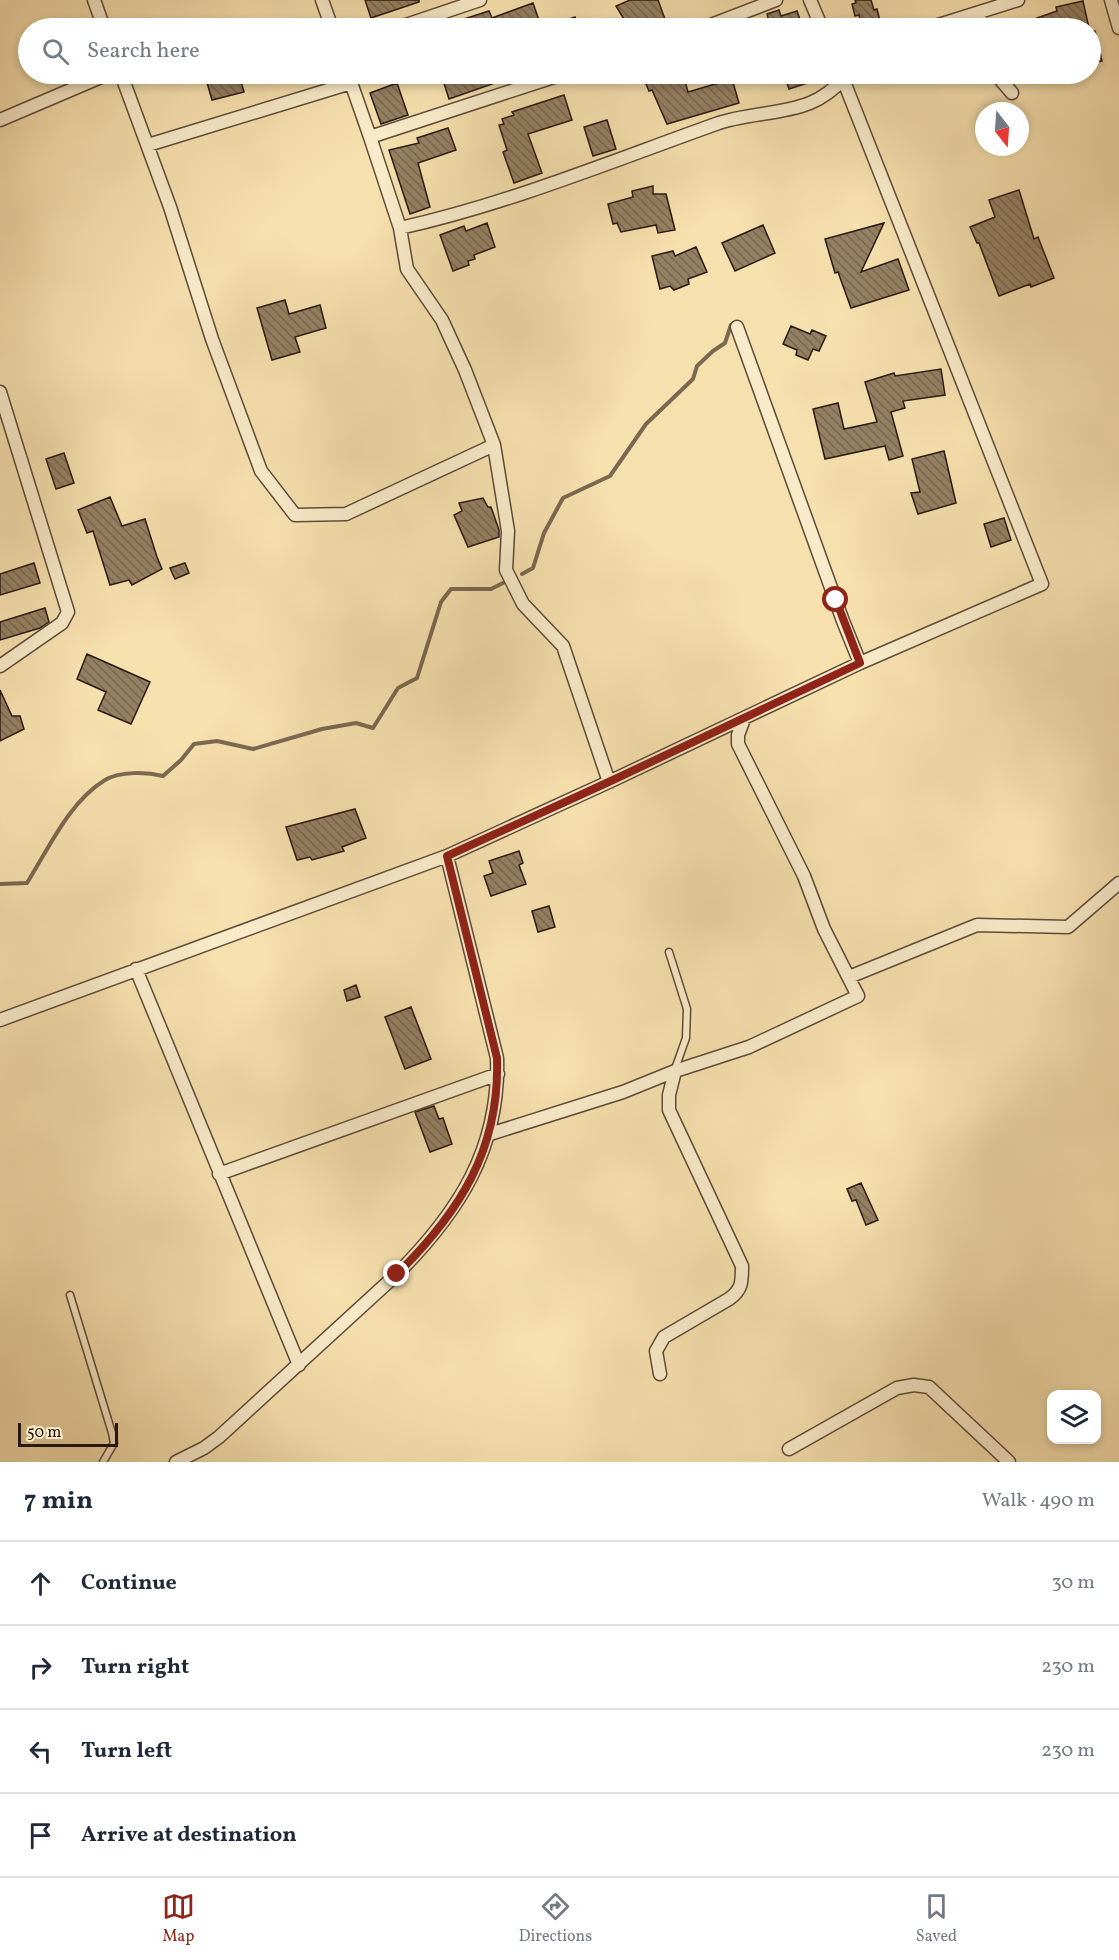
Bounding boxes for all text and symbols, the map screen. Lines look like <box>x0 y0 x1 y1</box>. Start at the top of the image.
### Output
search box <box>18 18 1101 84</box>
icon: search <box>39 35 72 68</box>
text: Search here <box>87 36 200 67</box>
north arrow <box>975 102 1029 156</box>
route start <box>822 586 848 612</box>
route end <box>383 1260 409 1286</box>
map controls <box>1047 1390 1101 1444</box>
button: layers <box>1047 1390 1101 1444</box>
scale bar <box>18 1420 118 1448</box>
text: 50 m <box>27 1422 61 1444</box>
text: 7 min <box>24 1483 93 1519</box>
text: Walk · 490 m <box>982 1487 1095 1515</box>
icon: ahead <box>24 1567 57 1600</box>
text: Continue <box>81 1568 177 1599</box>
text: 30 m <box>1051 1569 1095 1597</box>
icon: right <box>24 1651 57 1684</box>
text: Turn right <box>81 1652 189 1683</box>
text: 230 m <box>1041 1653 1095 1681</box>
icon: left <box>24 1735 57 1768</box>
text: Turn left <box>81 1736 172 1767</box>
text: 230 m <box>1041 1737 1095 1765</box>
icon: arrive <box>24 1819 57 1852</box>
text: Arrive at destination <box>81 1820 297 1851</box>
tab: Map <box>162 1890 195 1948</box>
tab: Directions <box>519 1890 592 1948</box>
tab: Saved <box>916 1890 957 1948</box>

